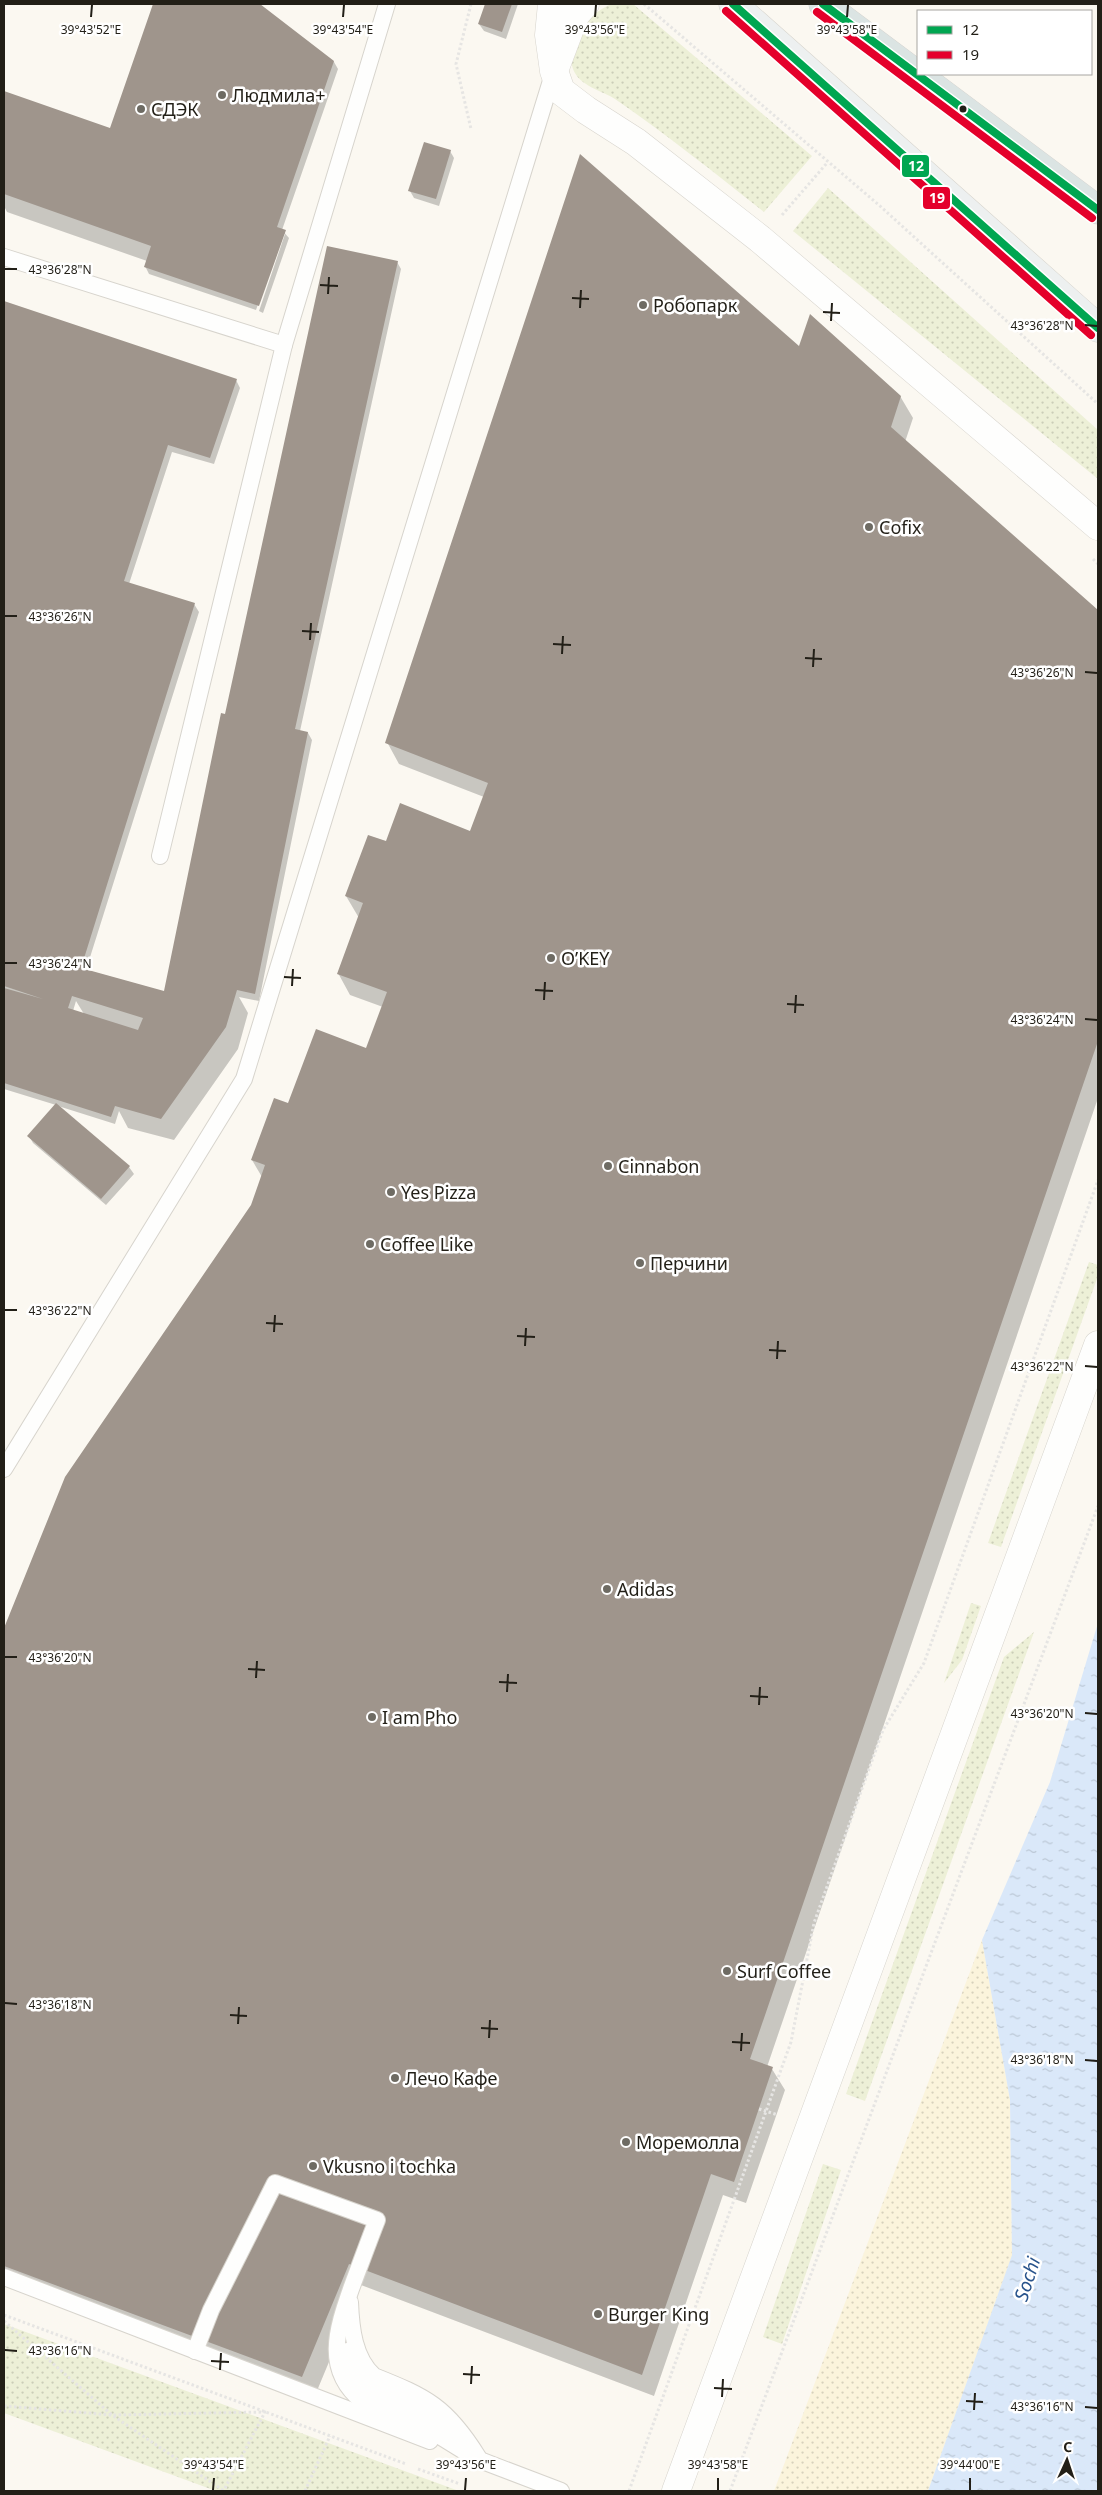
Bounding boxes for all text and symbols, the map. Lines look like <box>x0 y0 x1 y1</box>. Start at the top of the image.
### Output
legend <box>917 10 1092 75</box>
text: 12 <box>962 19 979 39</box>
text: 39°43'52"E <box>61 21 121 38</box>
text: 39°43'54"E <box>313 21 373 38</box>
text: 39°43'56"E <box>565 21 625 38</box>
text: 39°43'58"E <box>817 21 877 38</box>
text: 19 <box>962 44 979 64</box>
place label: Людмила+ <box>232 83 326 107</box>
marker: Людмила+ <box>216 89 228 101</box>
place label: СДЭК <box>151 97 199 121</box>
marker: СДЭК <box>135 103 147 115</box>
unlabelled marker <box>958 104 968 114</box>
line badge: 12 <box>901 154 930 178</box>
text: 12 <box>908 156 924 175</box>
line badge: 19 <box>922 186 951 210</box>
text: 19 <box>929 188 945 207</box>
text: 43°36'28"N <box>28 261 92 278</box>
place label: Робопарк <box>653 293 738 317</box>
marker: Робопарк <box>637 299 649 311</box>
text: 43°36'28"N <box>1010 317 1074 334</box>
place label: Cofix <box>879 515 922 539</box>
marker: Cofix <box>863 521 875 533</box>
text: 43°36'26"N <box>28 608 92 625</box>
text: 43°36'26"N <box>1010 664 1074 681</box>
place label: O’KEY <box>561 946 610 970</box>
marker: O’KEY <box>545 952 557 964</box>
text: 43°36'24"N <box>28 955 92 972</box>
text: 43°36'24"N <box>1010 1011 1074 1028</box>
place label: Cinnabon <box>618 1154 699 1178</box>
marker: Cinnabon <box>602 1160 614 1172</box>
place label: Yes Pizza <box>401 1180 476 1204</box>
marker: Yes Pizza <box>385 1186 397 1198</box>
place label: Coffee Like <box>380 1232 473 1256</box>
marker: Coffee Like <box>364 1238 376 1250</box>
place label: Перчини <box>650 1251 728 1275</box>
marker: Перчини <box>634 1257 646 1269</box>
text: 43°36'22"N <box>28 1302 92 1319</box>
text: 43°36'22"N <box>1010 1358 1074 1375</box>
place label: Adidas <box>617 1577 674 1601</box>
marker: Adidas <box>601 1583 613 1595</box>
text: 43°36'20"N <box>28 1649 92 1666</box>
place label: I am Pho <box>382 1705 457 1729</box>
text: 43°36'20"N <box>1010 1705 1074 1722</box>
marker: I am Pho <box>366 1711 378 1723</box>
place label: Surf Coffee <box>737 1959 831 1983</box>
marker: Surf Coffee <box>721 1965 733 1977</box>
text: 43°36'18"N <box>28 1996 92 2013</box>
text: 43°36'18"N <box>1010 2051 1074 2068</box>
place label: Лечо Кафе <box>405 2066 498 2090</box>
marker: Лечо Кафе <box>389 2072 401 2084</box>
place label: Моремолла <box>636 2130 740 2154</box>
marker: Моремолла <box>620 2136 632 2148</box>
place label: Vkusno i tochka <box>323 2154 456 2178</box>
marker: Vkusno i tochka <box>307 2160 319 2172</box>
water label: Sochi <box>1008 2253 1047 2304</box>
place label: Burger King <box>608 2302 709 2326</box>
marker: Burger King <box>592 2308 604 2320</box>
text: 43°36'16"N <box>28 2342 92 2359</box>
text: 43°36'16"N <box>1010 2398 1074 2415</box>
north arrow <box>1042 2435 1092 2485</box>
text: С <box>1063 2437 1073 2456</box>
text: 39°43'54"E <box>184 2456 244 2473</box>
text: 39°43'56"E <box>436 2456 496 2473</box>
text: 39°43'58"E <box>688 2456 748 2473</box>
text: 39°44'00"E <box>940 2456 1000 2473</box>

